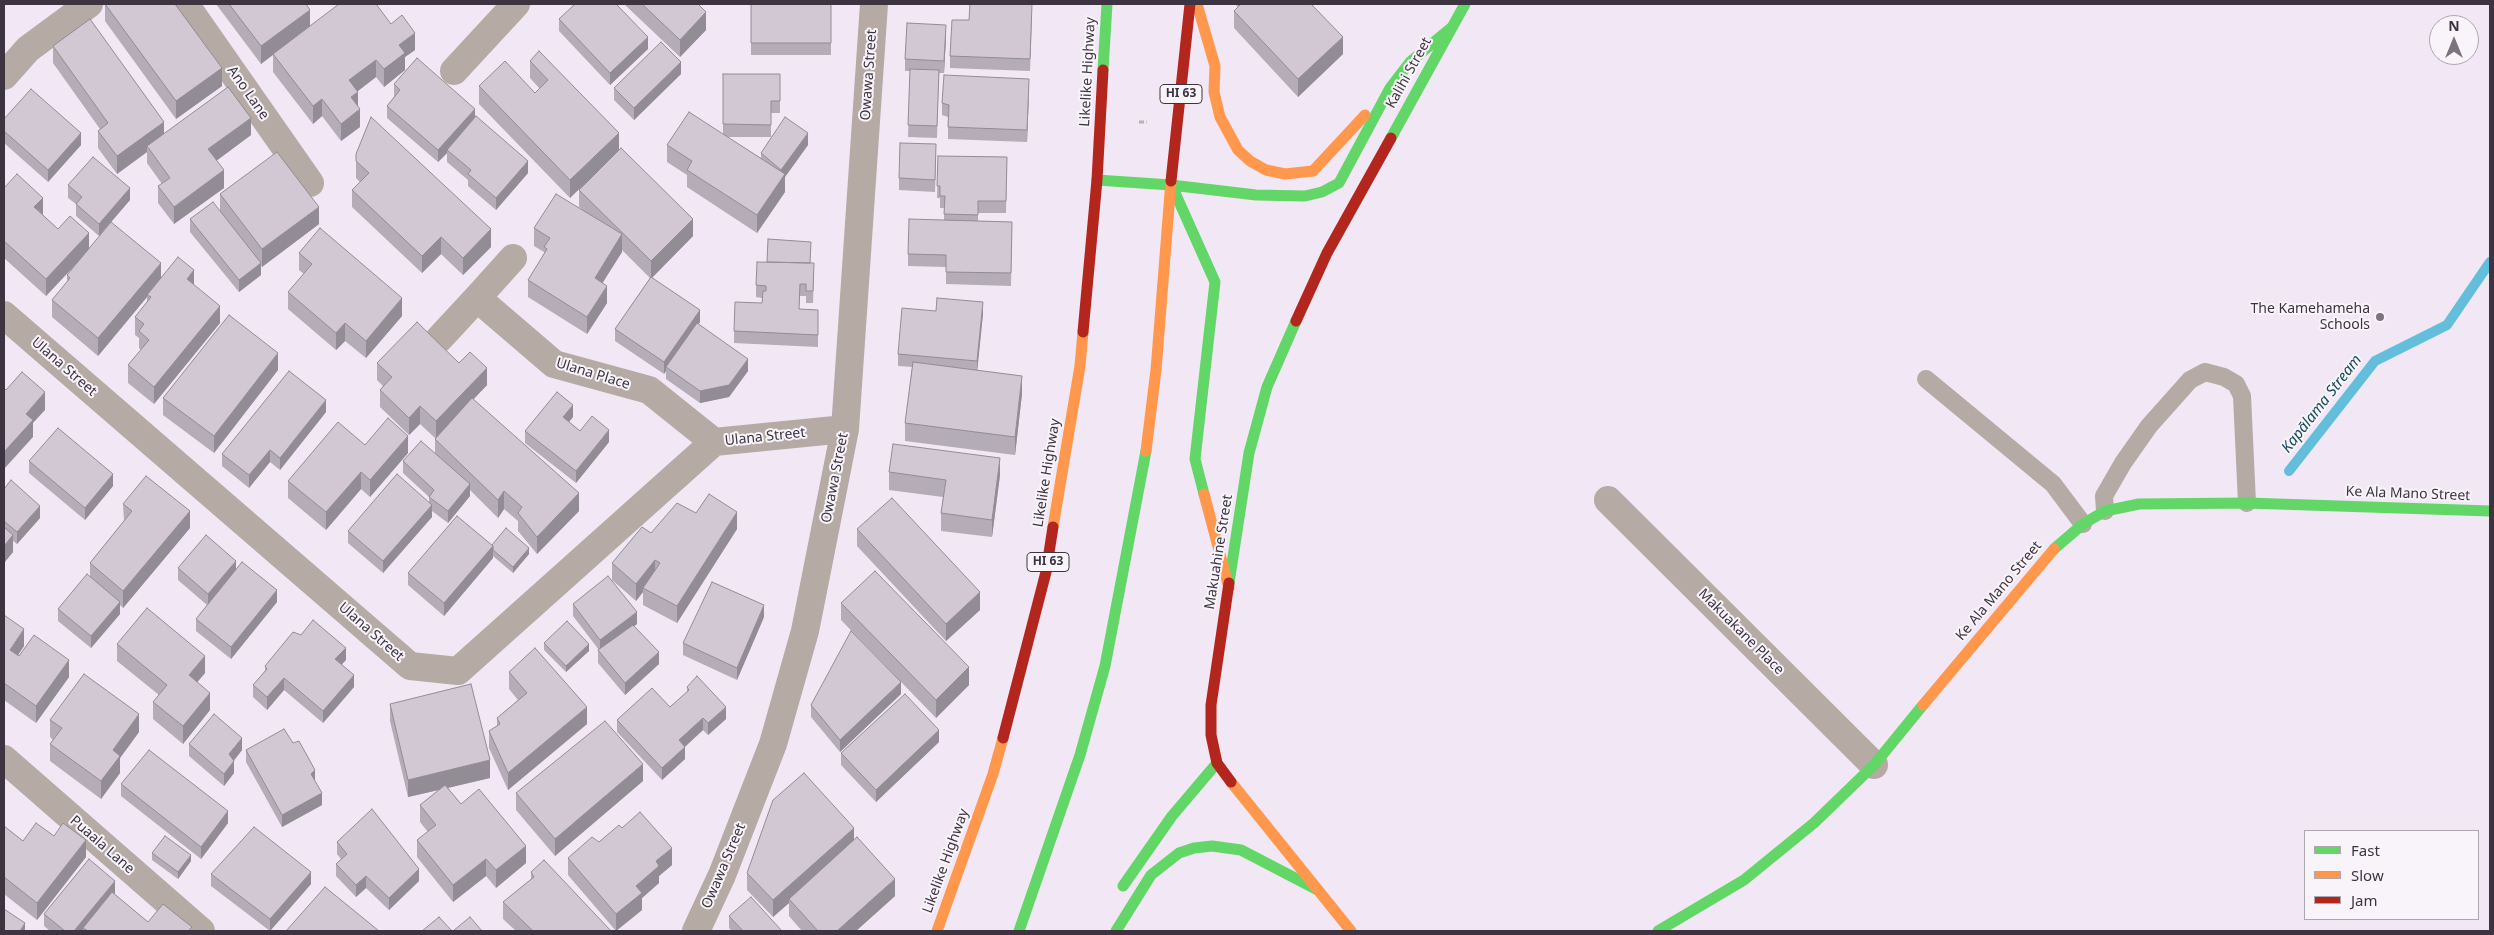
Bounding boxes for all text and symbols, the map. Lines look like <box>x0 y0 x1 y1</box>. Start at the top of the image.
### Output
north arrow <box>2429 15 2479 65</box>
text: N <box>2448 16 2460 35</box>
street label: Likelike Highway <box>1077 17 1099 127</box>
street label: Owawa Street <box>857 29 881 121</box>
street label: Kalihi Street <box>1383 34 1435 112</box>
street label: Ano Lane <box>223 63 273 123</box>
road number: HI 63 <box>1160 85 1202 104</box>
place label: The Kamehameha Schools <box>2251 301 2370 334</box>
marker: The Kamehameha Schools <box>2374 311 2386 323</box>
street label: Ulana Street <box>28 334 100 400</box>
water label: Kapālama Stream <box>2278 351 2366 457</box>
street label: Ulana Place <box>554 355 632 393</box>
street label: Likelike Highway <box>1030 417 1064 529</box>
street label: Ulana Street <box>724 424 806 450</box>
street label: Owawa Street <box>818 432 852 524</box>
street label: Ke Ala Mano Street <box>2345 483 2471 505</box>
street label: Makuahine Street <box>1202 493 1236 611</box>
street label: Ke Ala Mano Street <box>1953 538 2045 644</box>
road number: HI 63 <box>1027 552 1069 572</box>
street label: Makuakane Place <box>1695 586 1787 678</box>
street label: Ulana Street <box>335 599 407 665</box>
street label: Likelike Highway <box>919 807 973 915</box>
street label: Puaala Lane <box>66 813 138 877</box>
street label: Owawa Street <box>698 821 750 911</box>
legend <box>2304 830 2479 920</box>
text: Fast <box>2351 840 2380 860</box>
text: Slow <box>2351 865 2384 885</box>
text: Jam <box>2351 890 2378 910</box>

